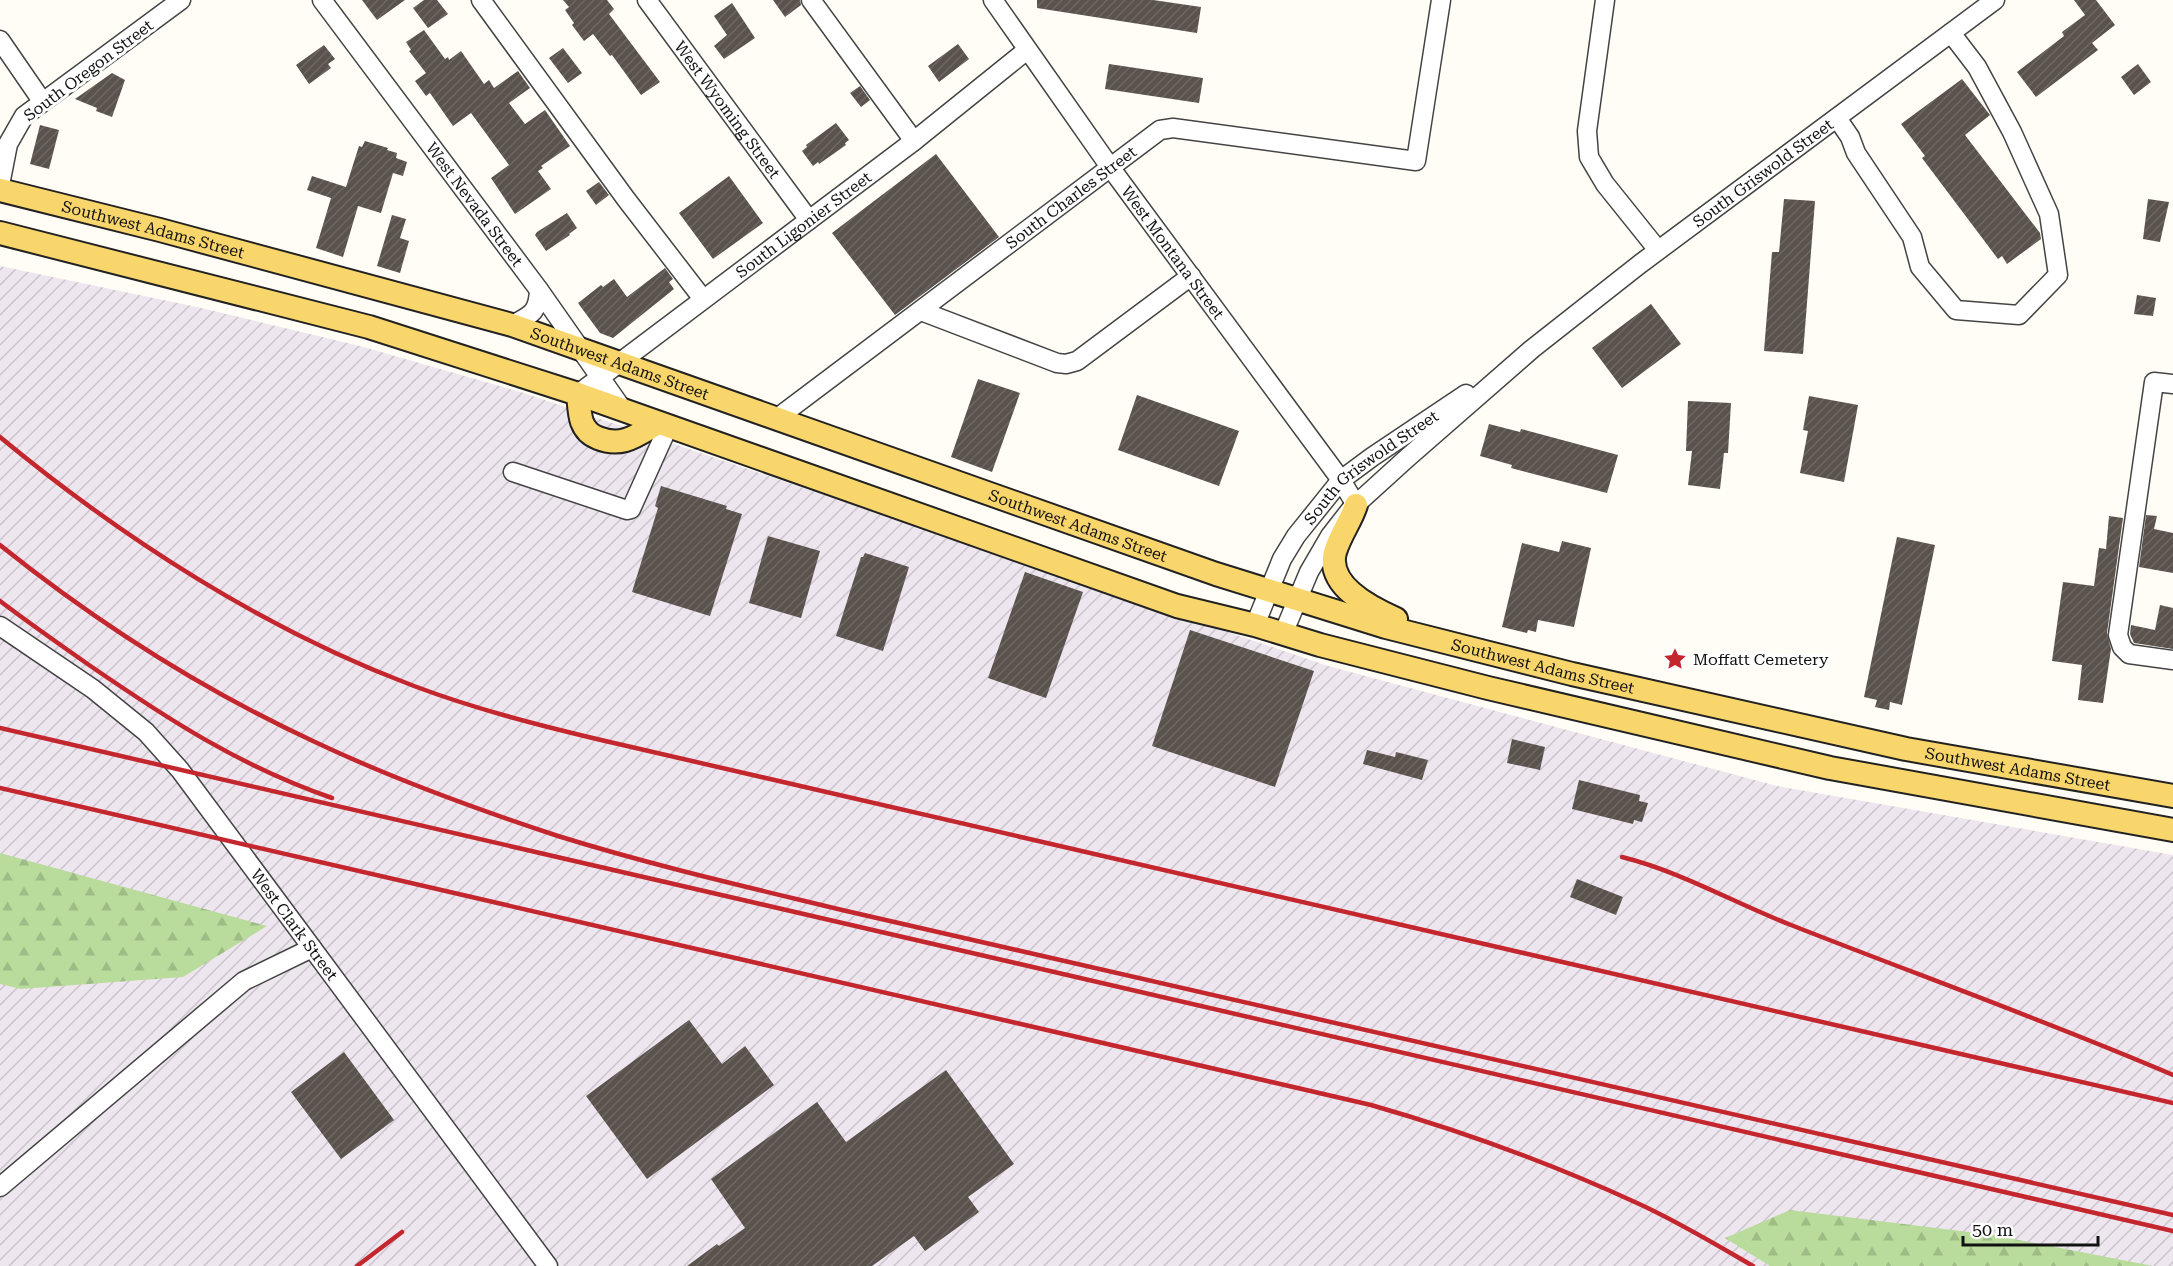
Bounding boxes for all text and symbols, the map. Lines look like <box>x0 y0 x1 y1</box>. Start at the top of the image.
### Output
street label: South Oregon Street <box>20 16 157 125</box>
street label: West Wyoming Street <box>670 37 784 182</box>
street label: South Griswold Street <box>1689 115 1837 232</box>
street label: West Nevada Street <box>422 139 527 270</box>
street label: South Charles Street <box>1002 142 1140 253</box>
street label: South Ligonier Street <box>732 168 875 282</box>
street label: West Montana Street <box>1117 182 1228 323</box>
street label: Southwest Adams Street <box>60 197 246 262</box>
street label: Southwest Adams Street <box>528 323 712 404</box>
street label: South Griswold Street <box>1300 406 1442 528</box>
street label: Southwest Adams Street <box>986 485 1170 566</box>
street label: Southwest Adams Street <box>1449 635 1636 698</box>
place icon: Moffatt Cemetery <box>1662 646 1688 672</box>
place label: Moffatt Cemetery <box>1693 650 1829 669</box>
street label: Southwest Adams Street <box>1924 744 2112 795</box>
street label: West Clark Street <box>247 865 342 984</box>
scale bar <box>1963 1209 2098 1247</box>
text: 50 m <box>1972 1219 2013 1240</box>

